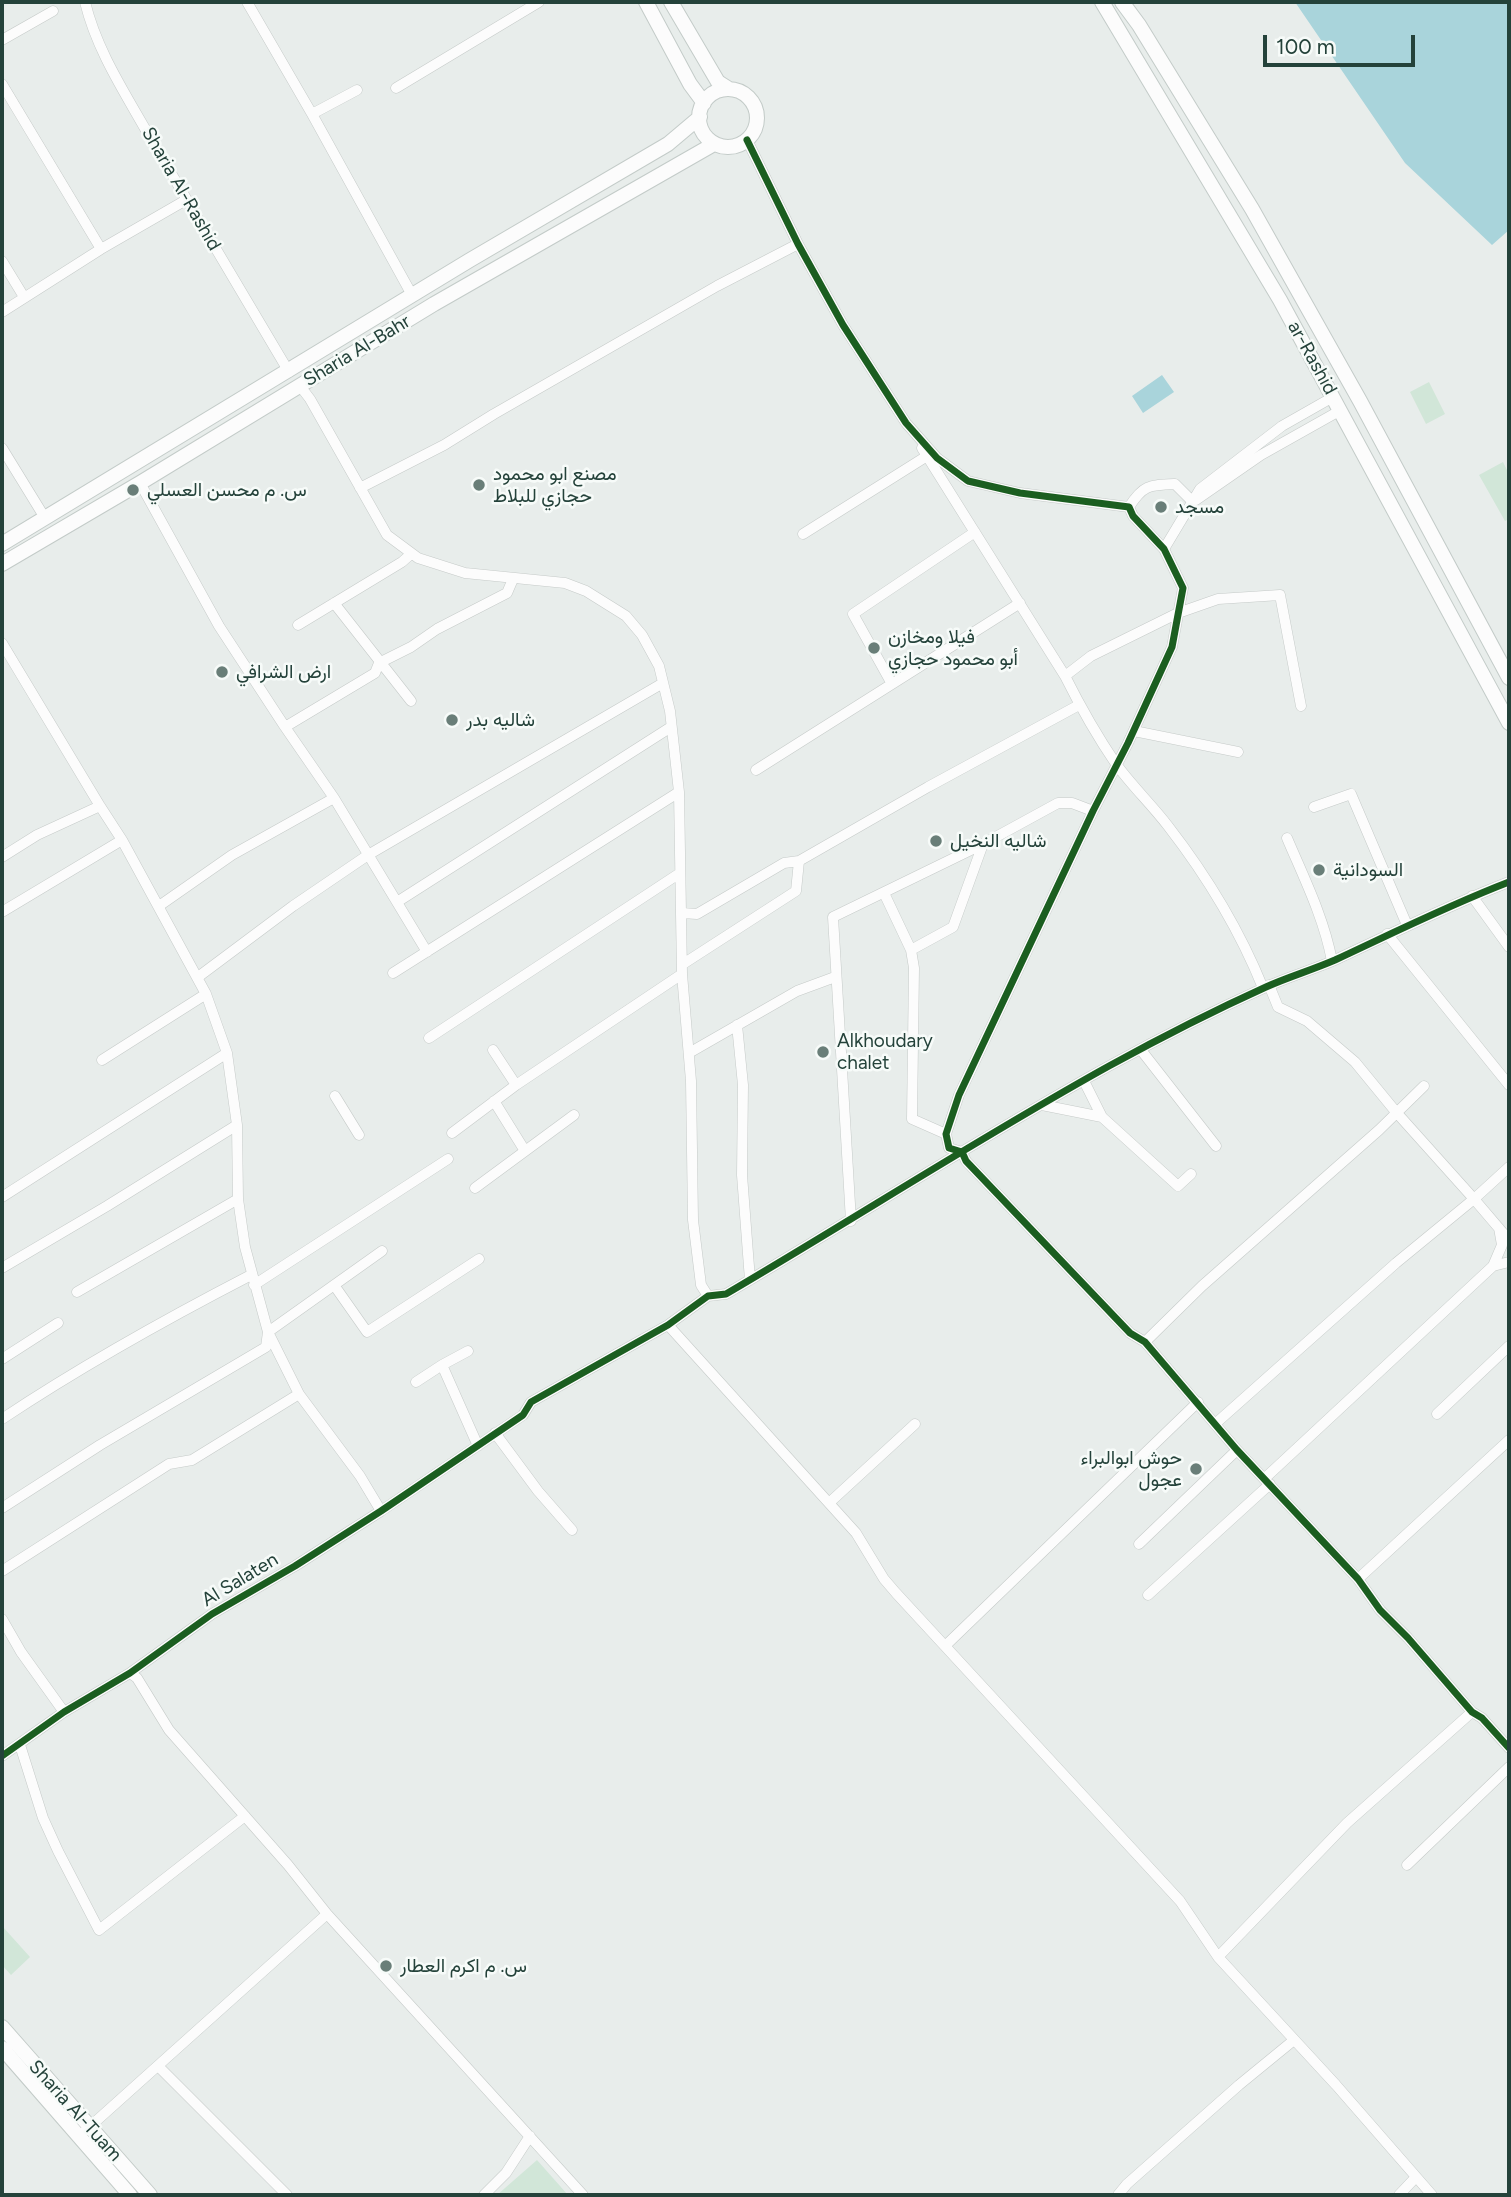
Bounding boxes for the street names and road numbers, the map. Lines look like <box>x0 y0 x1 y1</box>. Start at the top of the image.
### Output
street label: Sharia Al-Rashid <box>136 123 226 255</box>
street label: Sharia Al-Bahr <box>300 310 414 392</box>
street label: ar-Rashid <box>1282 317 1342 399</box>
street label: Al Salaten <box>198 1548 282 1612</box>
street label: Sharia Al-Tuam <box>24 2056 126 2166</box>

